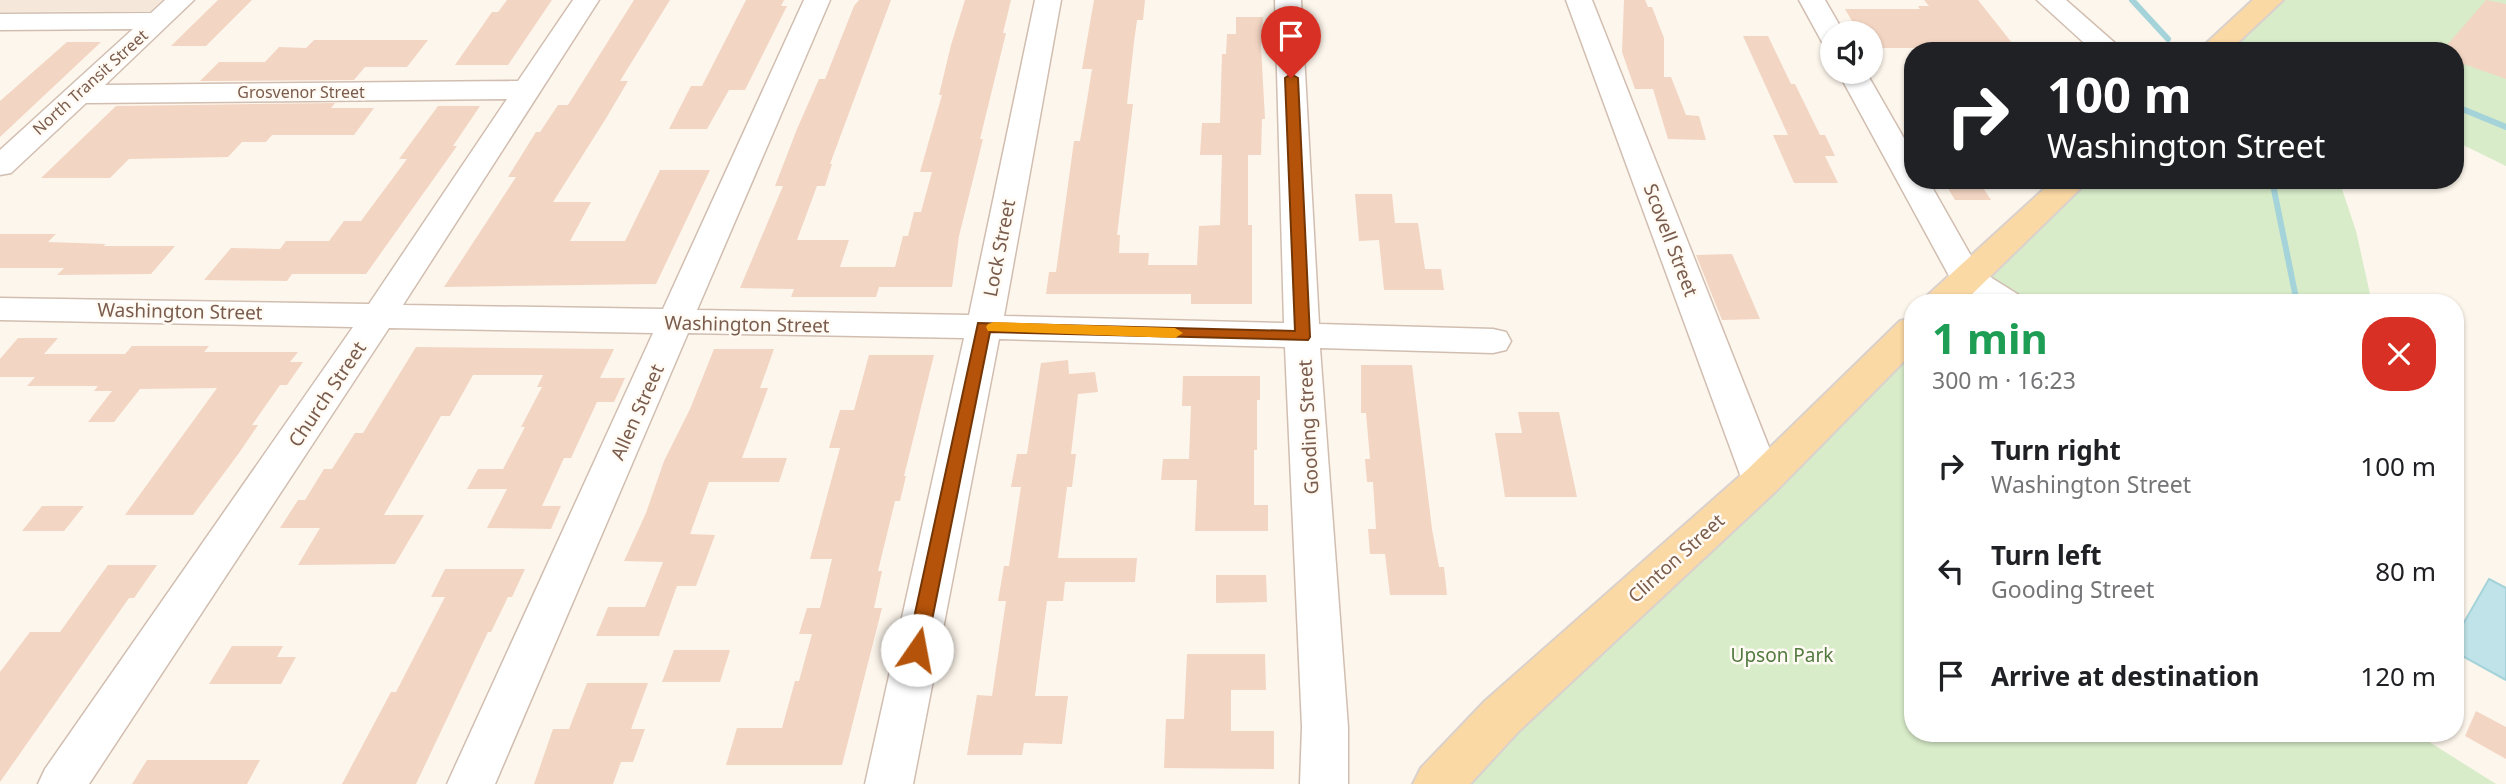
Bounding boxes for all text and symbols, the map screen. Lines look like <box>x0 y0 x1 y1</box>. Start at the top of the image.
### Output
pin <box>1261 6 1321 78</box>
icon: arrive <box>1272 17 1310 55</box>
map controls <box>1820 21 1883 84</box>
button: sound <box>1820 21 1883 84</box>
street label: North Transit Street <box>28 24 152 140</box>
text: 100 m <box>2047 61 2192 127</box>
icon: right <box>1932 70 2023 161</box>
street label: Grosvenor Street <box>237 81 365 103</box>
text: Washington Street <box>2047 124 2325 167</box>
street label: Scovell Street <box>1638 180 1704 300</box>
street label: Lock Street <box>977 197 1021 299</box>
street label: Washington Street <box>97 297 263 325</box>
text: 1 min <box>1932 309 2048 366</box>
street label: Washington Street <box>664 310 830 338</box>
button: close <box>2362 317 2436 391</box>
street label: Church Street <box>282 336 372 452</box>
street label: Gooding Street <box>1291 359 1325 495</box>
street label: Allen Street <box>604 360 670 464</box>
text: 300 m · 16:23 <box>1932 364 2076 396</box>
text: Turn right <box>1991 432 2121 468</box>
icon: right <box>1932 447 1970 485</box>
text: 100 m <box>2360 448 2436 484</box>
text: Washington Street <box>1991 468 2191 500</box>
street label: Clinton Street <box>1622 508 1730 608</box>
text: Turn left <box>1991 537 2102 573</box>
icon: left <box>1932 552 1970 590</box>
text: 80 m <box>2375 553 2436 589</box>
text: Gooding Street <box>1991 573 2154 605</box>
position arrow <box>880 613 954 687</box>
park label: Upson Park <box>1731 642 1834 668</box>
icon: arrive <box>1932 657 1970 695</box>
text: Arrive at destination <box>1991 658 2260 694</box>
text: 120 m <box>2360 658 2436 694</box>

